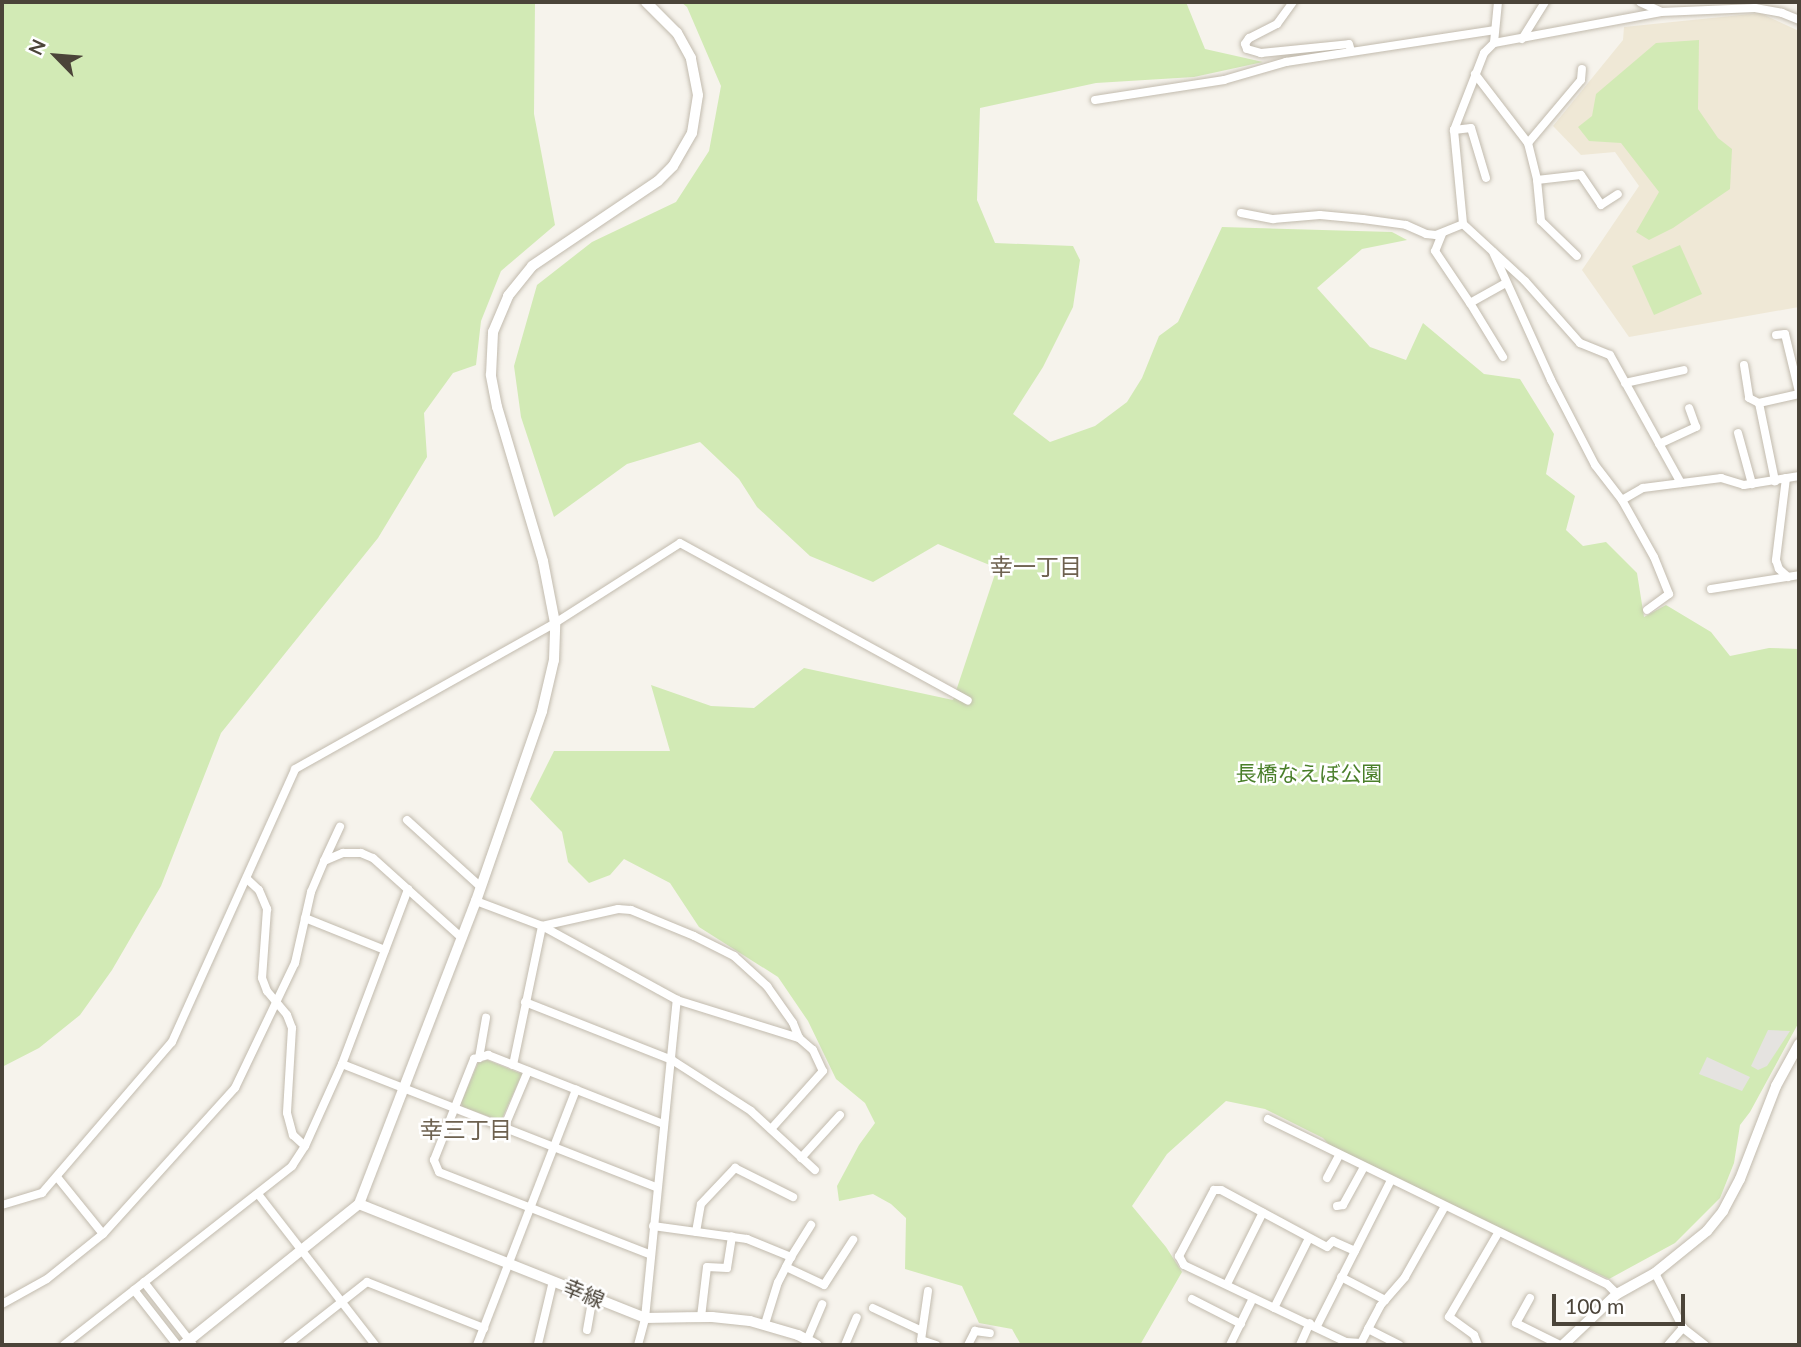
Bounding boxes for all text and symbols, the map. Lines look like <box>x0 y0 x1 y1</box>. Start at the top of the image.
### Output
north arrow <box>21 21 91 91</box>
text: N <box>23 35 50 58</box>
district label: 幸一丁目 <box>990 552 1082 580</box>
park label: 長橋なえぼ公園 <box>1236 760 1382 786</box>
district label: 幸三丁目 <box>420 1115 512 1143</box>
street label: 幸線 <box>560 1273 608 1313</box>
scale bar <box>1556 1280 1689 1324</box>
text: 100 m <box>1565 1293 1624 1318</box>

